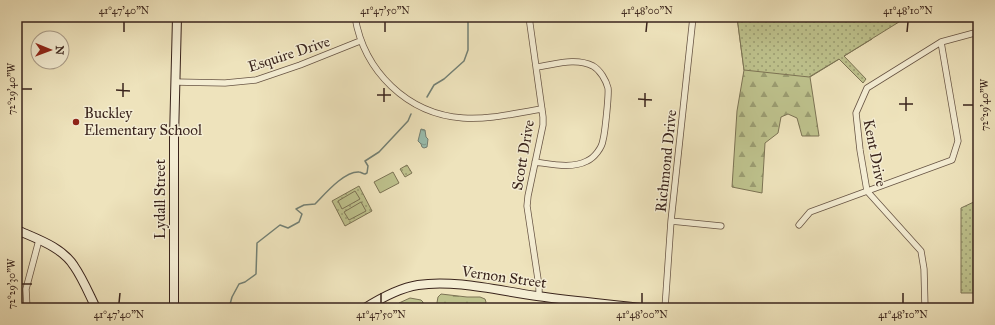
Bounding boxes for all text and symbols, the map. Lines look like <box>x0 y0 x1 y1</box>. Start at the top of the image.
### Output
text: 41°47'40"N <box>99 5 150 17</box>
text: 41°47'50"N <box>360 5 410 17</box>
text: 41°48'00"N <box>621 5 673 17</box>
text: 41°48'10"N <box>883 5 933 17</box>
north arrow <box>30 30 70 70</box>
street label: Esquire Drive <box>246 32 333 77</box>
text: N <box>53 45 66 56</box>
text: 72°29'40"W <box>6 62 18 115</box>
text: 72°29'40"W <box>979 78 991 131</box>
place label: Buckley Elementary School <box>84 104 203 139</box>
street label: Richmond Drive <box>652 109 680 213</box>
marker: Buckley Elementary School <box>71 117 81 127</box>
street label: Scott Drive <box>508 118 538 192</box>
street label: Kent Drive <box>860 118 890 188</box>
street label: Lydall Street <box>151 158 169 239</box>
text: 72°29'30"W <box>6 258 18 309</box>
street label: Vernon Street <box>459 262 548 292</box>
text: 41°47'40"N <box>94 309 145 321</box>
text: 41°47'50"N <box>356 309 406 321</box>
text: 41°48'00"N <box>616 309 668 321</box>
text: 41°48'10"N <box>878 309 928 321</box>

